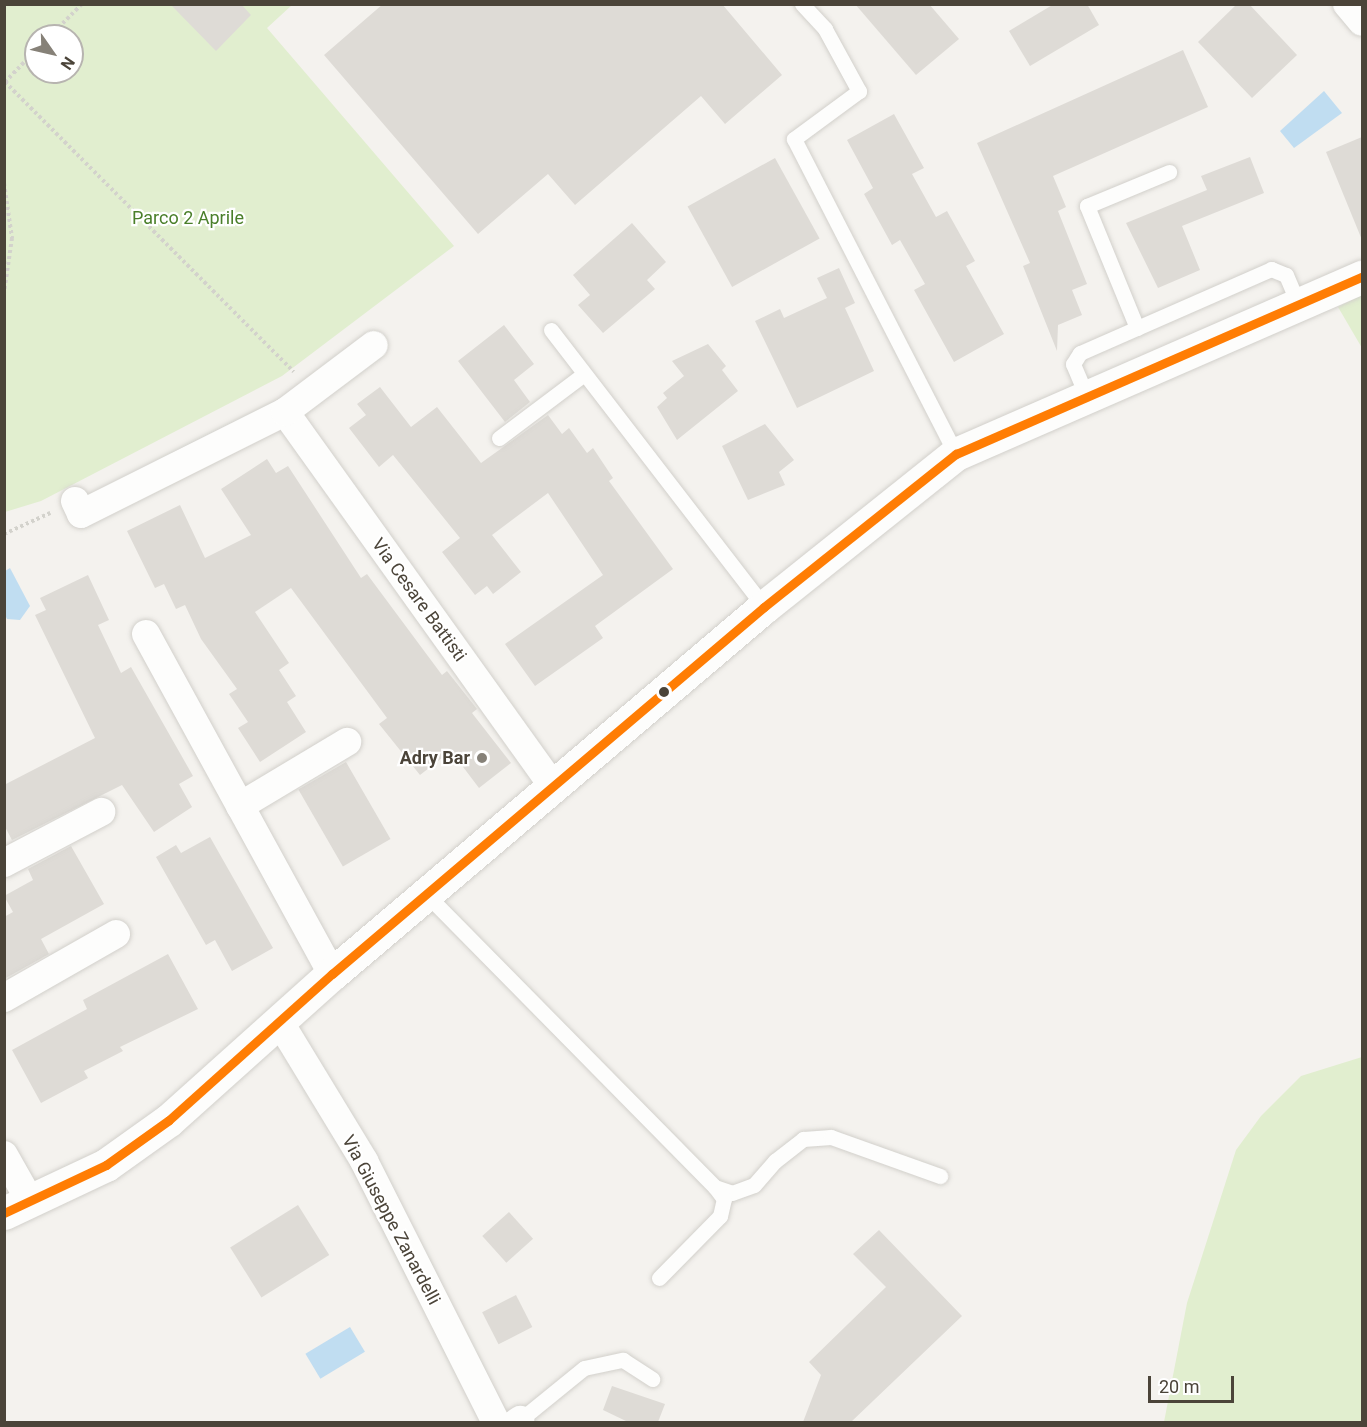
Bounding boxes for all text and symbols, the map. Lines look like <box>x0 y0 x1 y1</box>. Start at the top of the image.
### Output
north arrow <box>24 24 84 84</box>
text: N <box>57 53 79 73</box>
park label: Parco 2 Aprile <box>132 207 244 229</box>
street label: Via Cesare Battisti <box>367 534 471 666</box>
unlabelled marker <box>658 686 670 698</box>
place label: Adry Bar <box>400 747 470 769</box>
marker: Adry Bar <box>475 751 489 765</box>
street label: Via Giuseppe Zanardelli <box>337 1132 445 1308</box>
scale bar <box>1151 1364 1236 1402</box>
text: 20 m <box>1159 1376 1199 1397</box>

